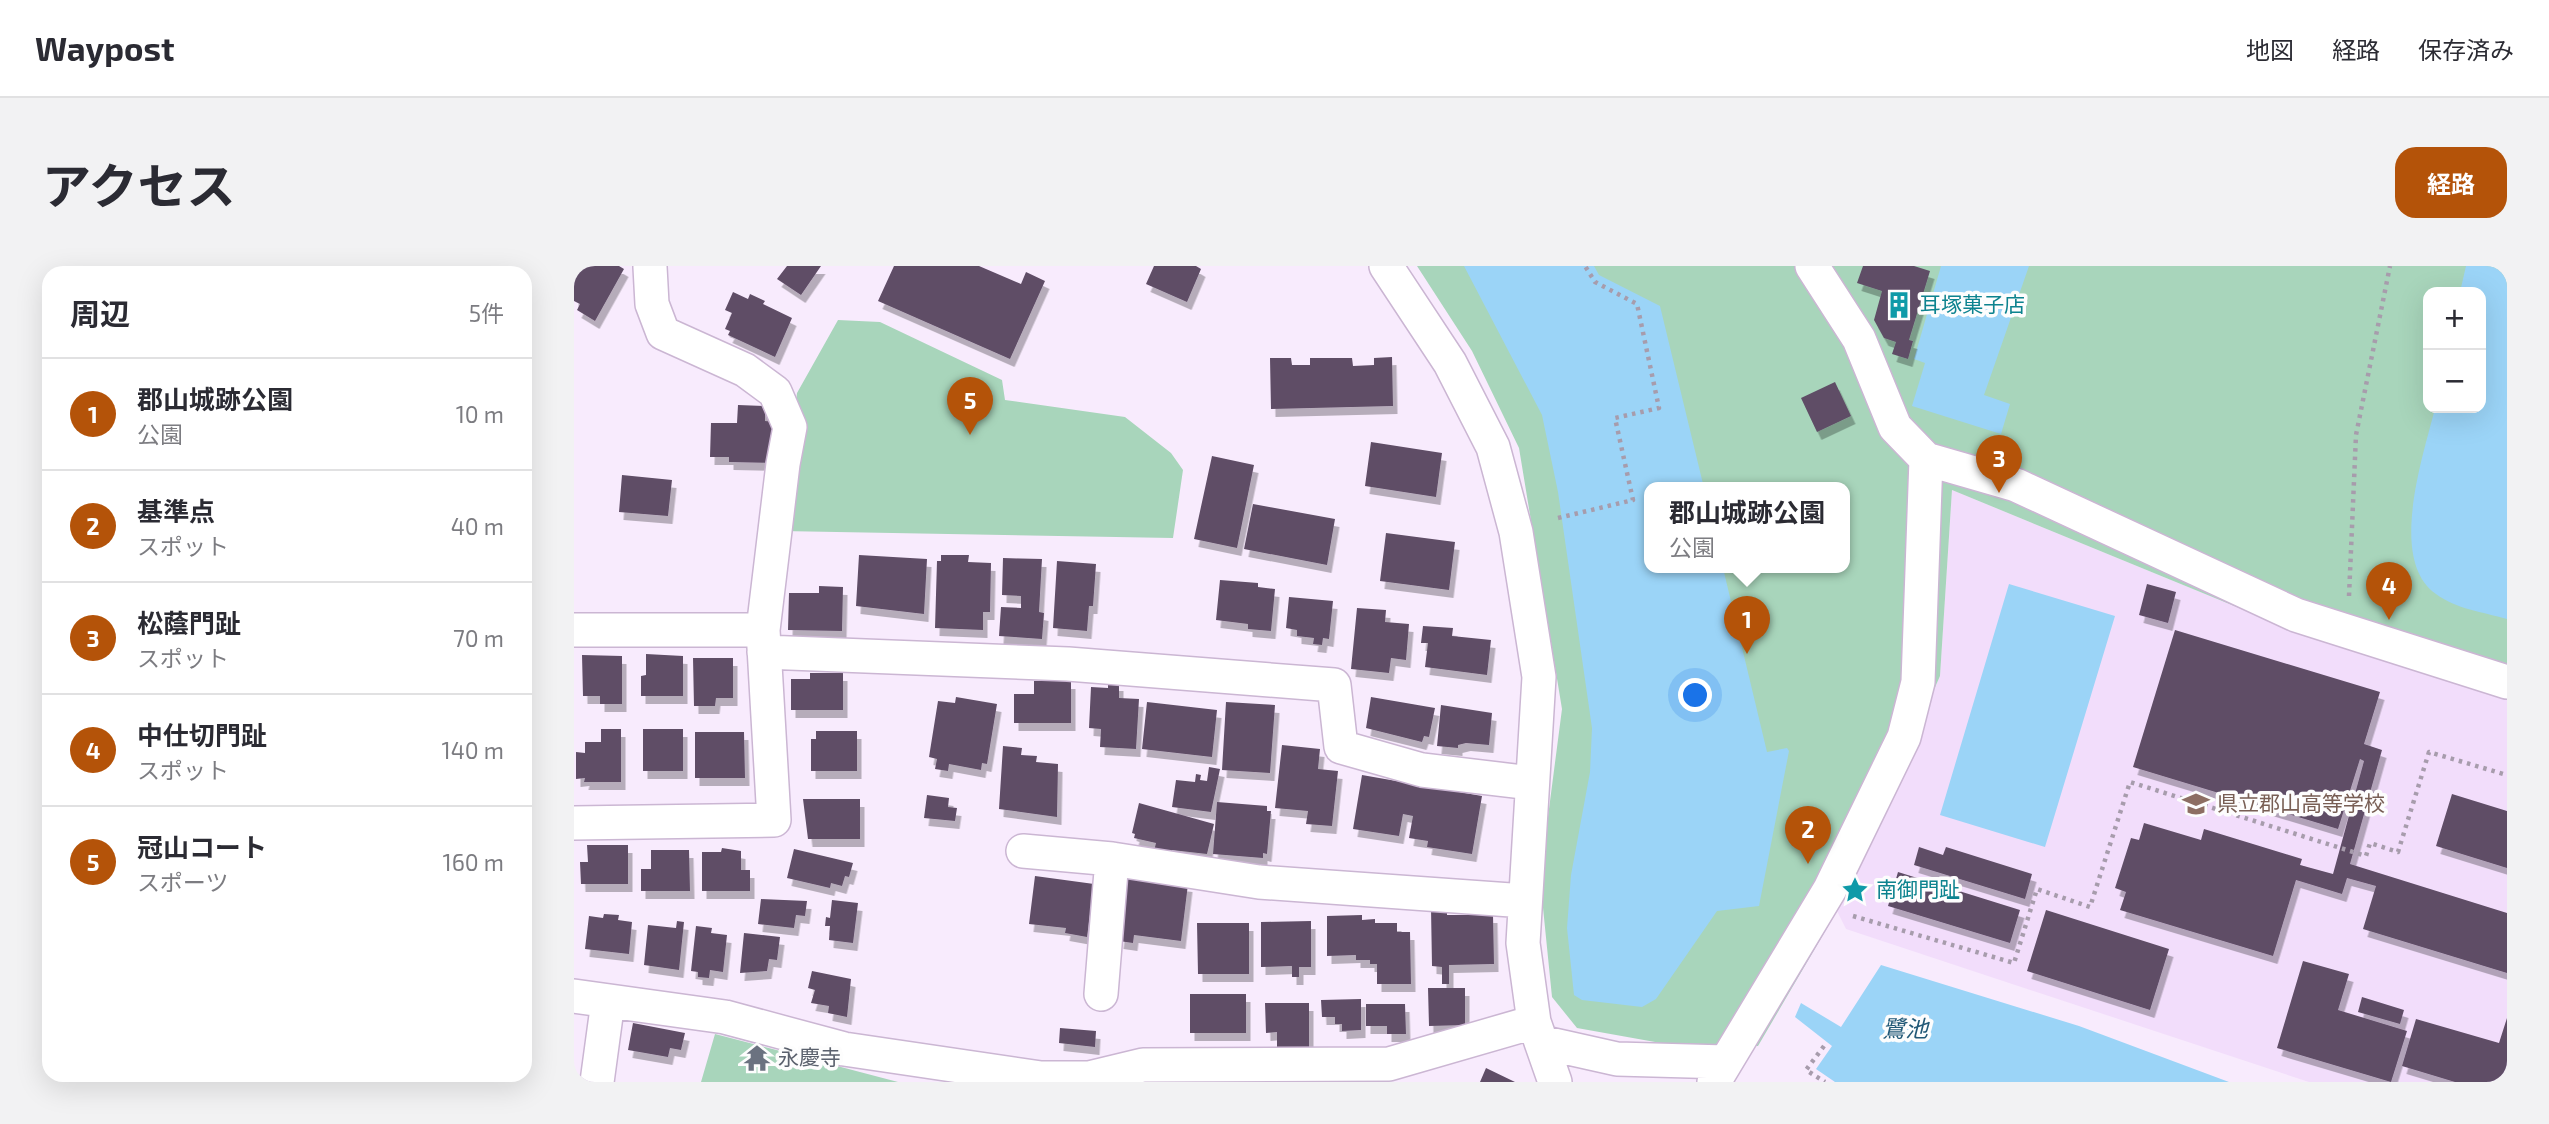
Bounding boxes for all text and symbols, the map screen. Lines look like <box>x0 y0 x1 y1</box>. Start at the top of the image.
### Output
text: Waypost <box>35 28 174 68</box>
text: 地図 <box>2246 35 2294 64</box>
text: 経路 <box>2332 35 2380 64</box>
text: 保存済み <box>2418 35 2514 64</box>
button: 経路 <box>2395 147 2507 218</box>
text: アクセス <box>42 155 236 214</box>
map controls <box>2423 287 2486 413</box>
button: + <box>2423 287 2486 350</box>
building icon: 耳塚菓子店 <box>1884 290 1914 320</box>
place label: 耳塚菓子店 <box>1920 291 2025 316</box>
text: 周辺 <box>70 295 130 331</box>
text: 5件 <box>469 299 504 327</box>
button: − <box>2423 350 2486 413</box>
pin: 5 <box>947 377 993 435</box>
text: 郡山城跡公園 <box>137 383 293 414</box>
text: 1 <box>88 400 98 428</box>
text: 10 m <box>456 400 504 428</box>
text: 公園 <box>137 420 183 448</box>
pin: 3 <box>1976 435 2022 493</box>
popup <box>1644 482 1850 573</box>
text: 基準点 <box>137 495 215 526</box>
text: 郡山城跡公園 <box>1669 496 1825 527</box>
text: 2 <box>86 512 100 540</box>
text: 40 m <box>451 512 504 540</box>
text: スポット <box>137 532 229 560</box>
text: 公園 <box>1669 533 1715 561</box>
pin: 4 <box>2366 562 2412 620</box>
pin: 1 <box>1724 596 1770 654</box>
text: 松蔭門趾 <box>137 607 241 638</box>
text: 3 <box>86 624 100 652</box>
text: 70 m <box>453 624 504 652</box>
text: スポット <box>137 644 229 672</box>
your location <box>1678 678 1712 712</box>
text: 中仕切門趾 <box>137 719 267 750</box>
text: 4 <box>86 736 100 764</box>
text: 140 m <box>442 736 504 764</box>
text: スポット <box>137 756 229 784</box>
school or university icon: 県立郡山高等学校 <box>2181 789 2211 819</box>
place label: 県立郡山高等学校 <box>2217 790 2385 815</box>
pin: 2 <box>1785 806 1831 864</box>
text: 冠山コート <box>137 831 267 862</box>
text: 5 <box>87 848 99 876</box>
text: 160 m <box>443 848 504 876</box>
text: スポーツ <box>137 868 229 896</box>
place icon: 南御門趾 <box>1840 875 1870 905</box>
place label: 南御門趾 <box>1876 876 1960 901</box>
water label: 鷺池 <box>1882 1014 1930 1042</box>
temple icon: 永慶寺 <box>742 1043 772 1073</box>
place label: 永慶寺 <box>778 1044 841 1069</box>

